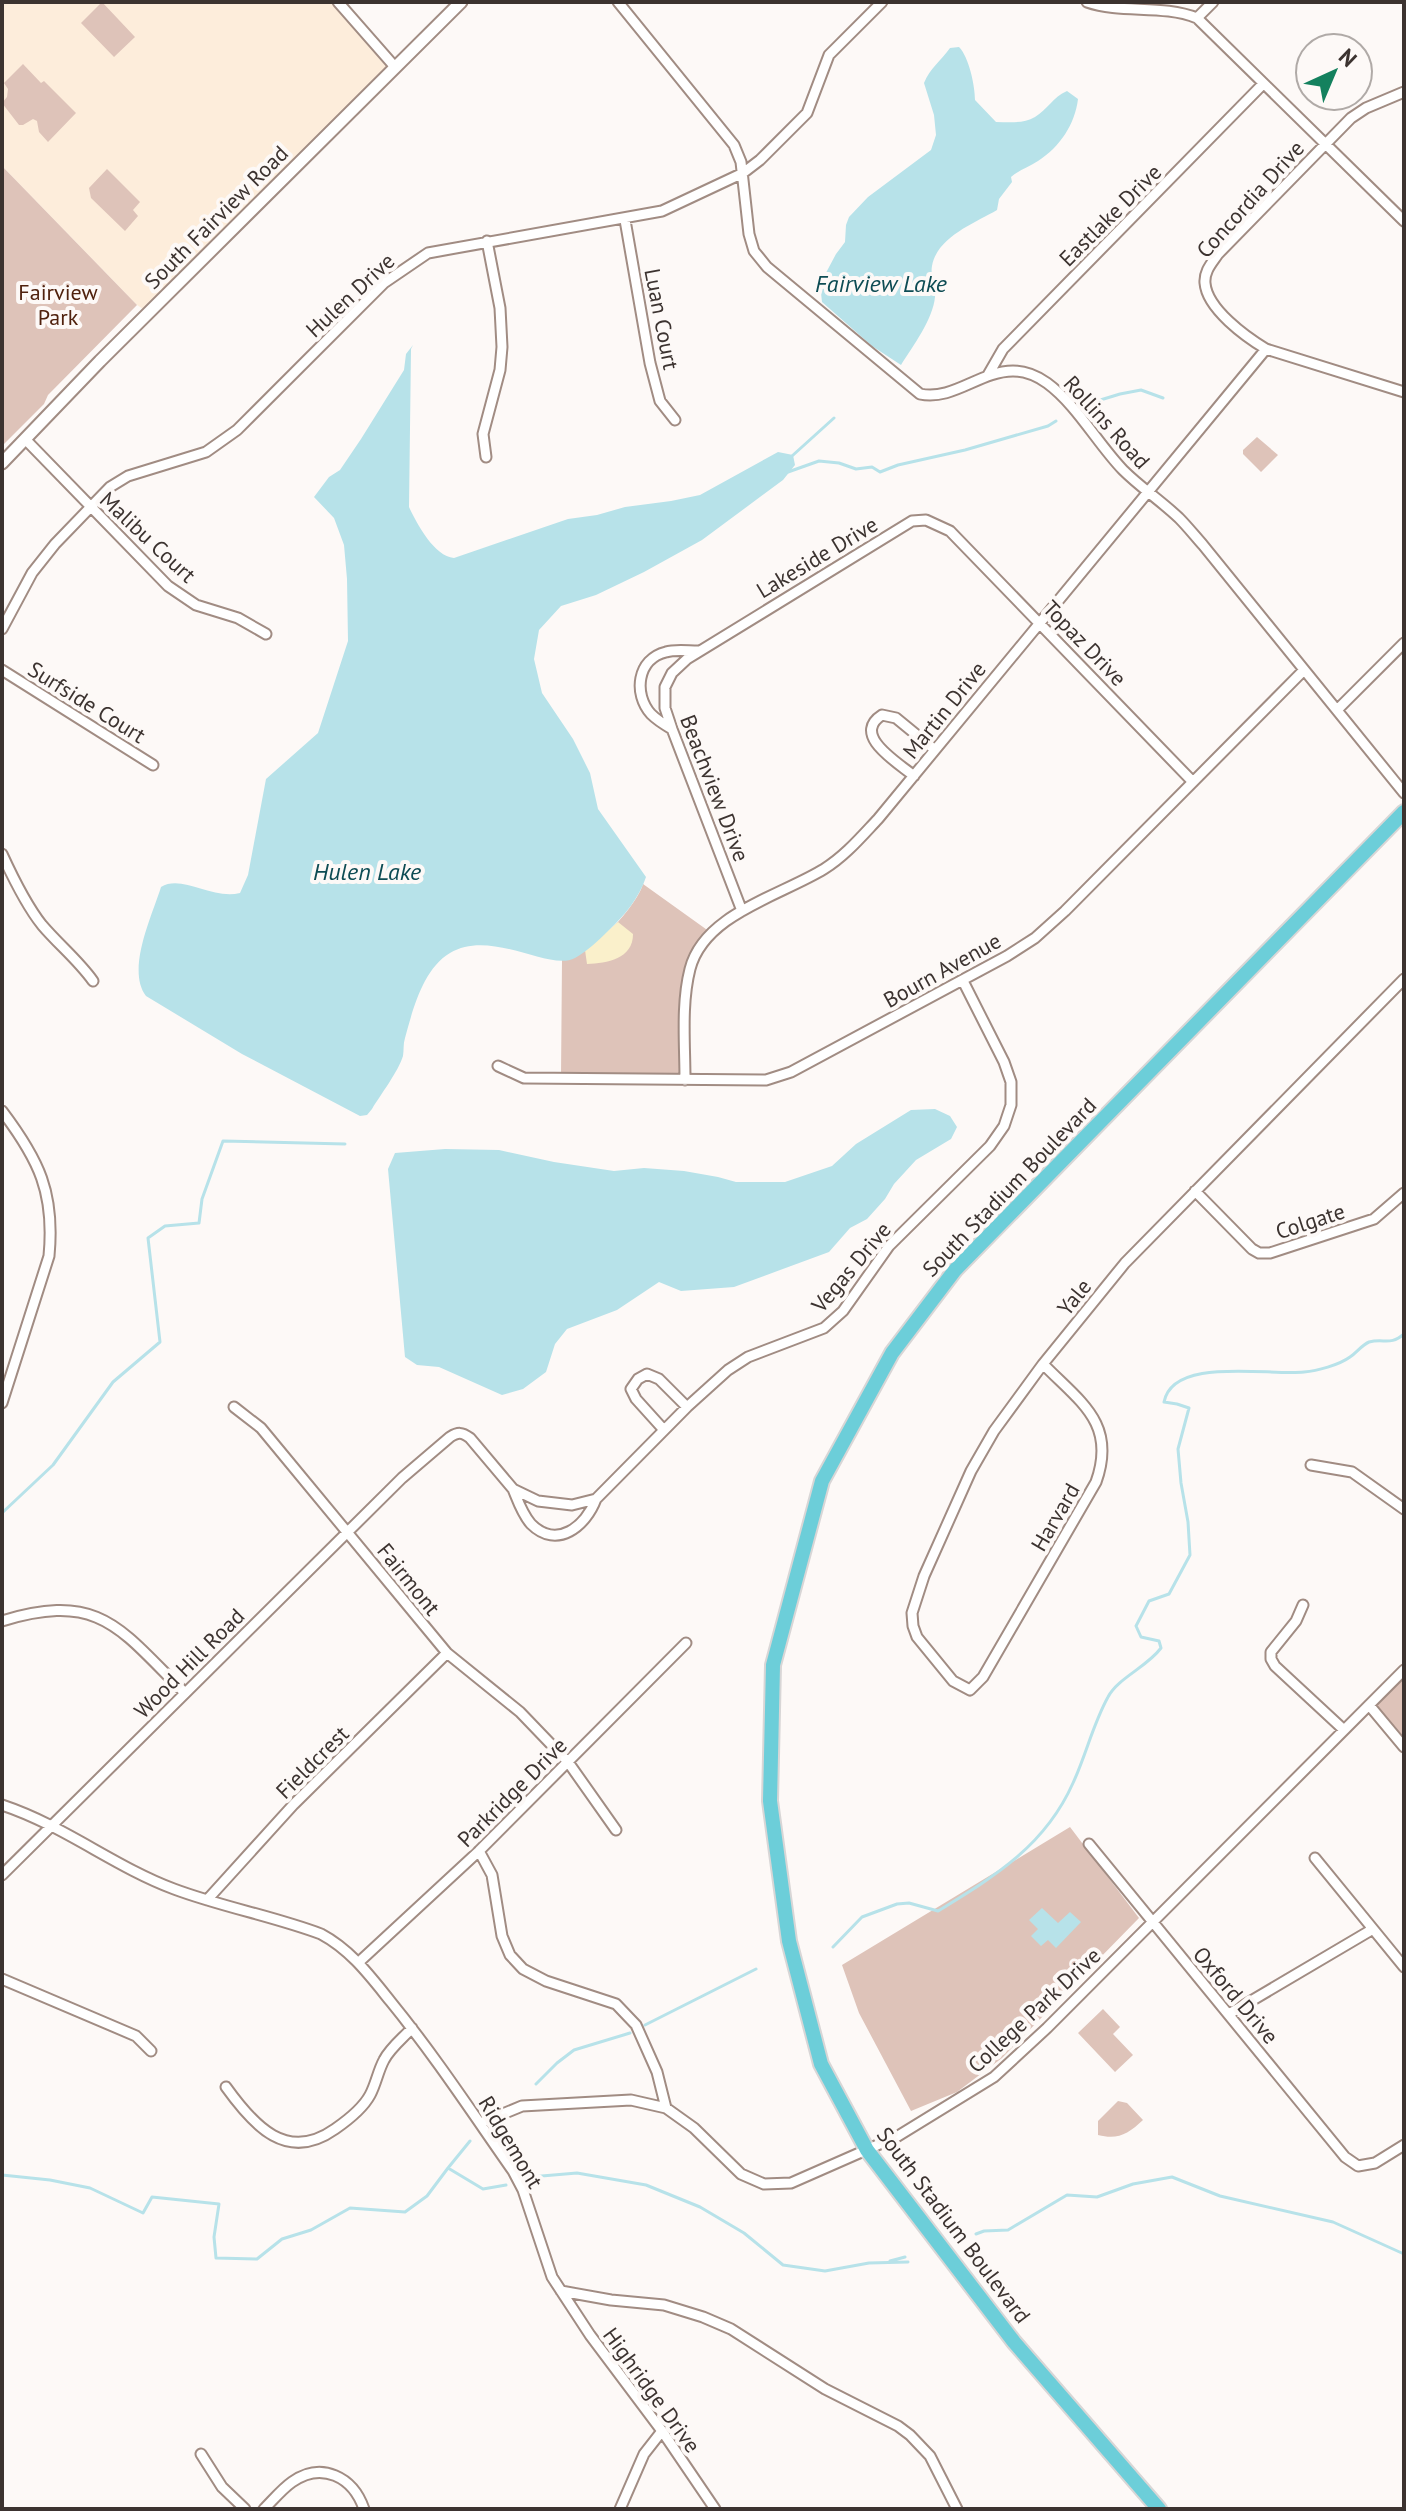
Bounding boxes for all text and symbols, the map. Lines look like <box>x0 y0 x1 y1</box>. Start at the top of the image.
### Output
north arrow <box>1294 32 1374 112</box>
text: N <box>1333 43 1363 73</box>
street label: Concordia Drive <box>1190 135 1310 263</box>
street label: South Fairview Road <box>138 139 294 295</box>
street label: Eastlake Drive <box>1053 158 1167 272</box>
street label: Hulen Drive <box>300 247 400 343</box>
street label: Luan Court <box>638 266 686 373</box>
water label: Fairview Lake <box>815 268 947 299</box>
park label: Fairview Park <box>18 278 98 331</box>
street label: Rollins Road <box>1058 369 1156 475</box>
street label: Malibu Court <box>94 485 202 589</box>
street label: Lakeside Drive <box>751 510 883 604</box>
street label: Topaz Drive <box>1037 594 1133 692</box>
street label: Surfside Court <box>23 655 151 749</box>
street label: Martin Drive <box>896 656 992 764</box>
street label: Beachview Drive <box>674 711 756 865</box>
water label: Hulen Lake <box>313 856 421 887</box>
street label: Bourn Avenue <box>878 926 1006 1014</box>
street label: South Stadium Boulevard <box>916 1091 1102 1283</box>
street label: Colgate <box>1272 1197 1348 1245</box>
street label: Vegas Drive <box>804 1216 897 1319</box>
street label: Yale <box>1051 1273 1097 1321</box>
street label: Harvard <box>1024 1478 1086 1556</box>
street label: Fairmont <box>371 1537 447 1621</box>
street label: Wood Hill Road <box>128 1602 250 1724</box>
street label: Fieldcrest <box>270 1719 355 1804</box>
street label: Parkridge Drive <box>451 1731 573 1853</box>
street label: College Park Drive <box>962 1941 1106 2079</box>
street label: Oxford Drive <box>1187 1941 1285 2049</box>
street label: Ridgemont <box>472 2091 550 2194</box>
street label: South Stadium Boulevard <box>871 2121 1037 2329</box>
street label: Highridge Drive <box>597 2322 707 2458</box>

